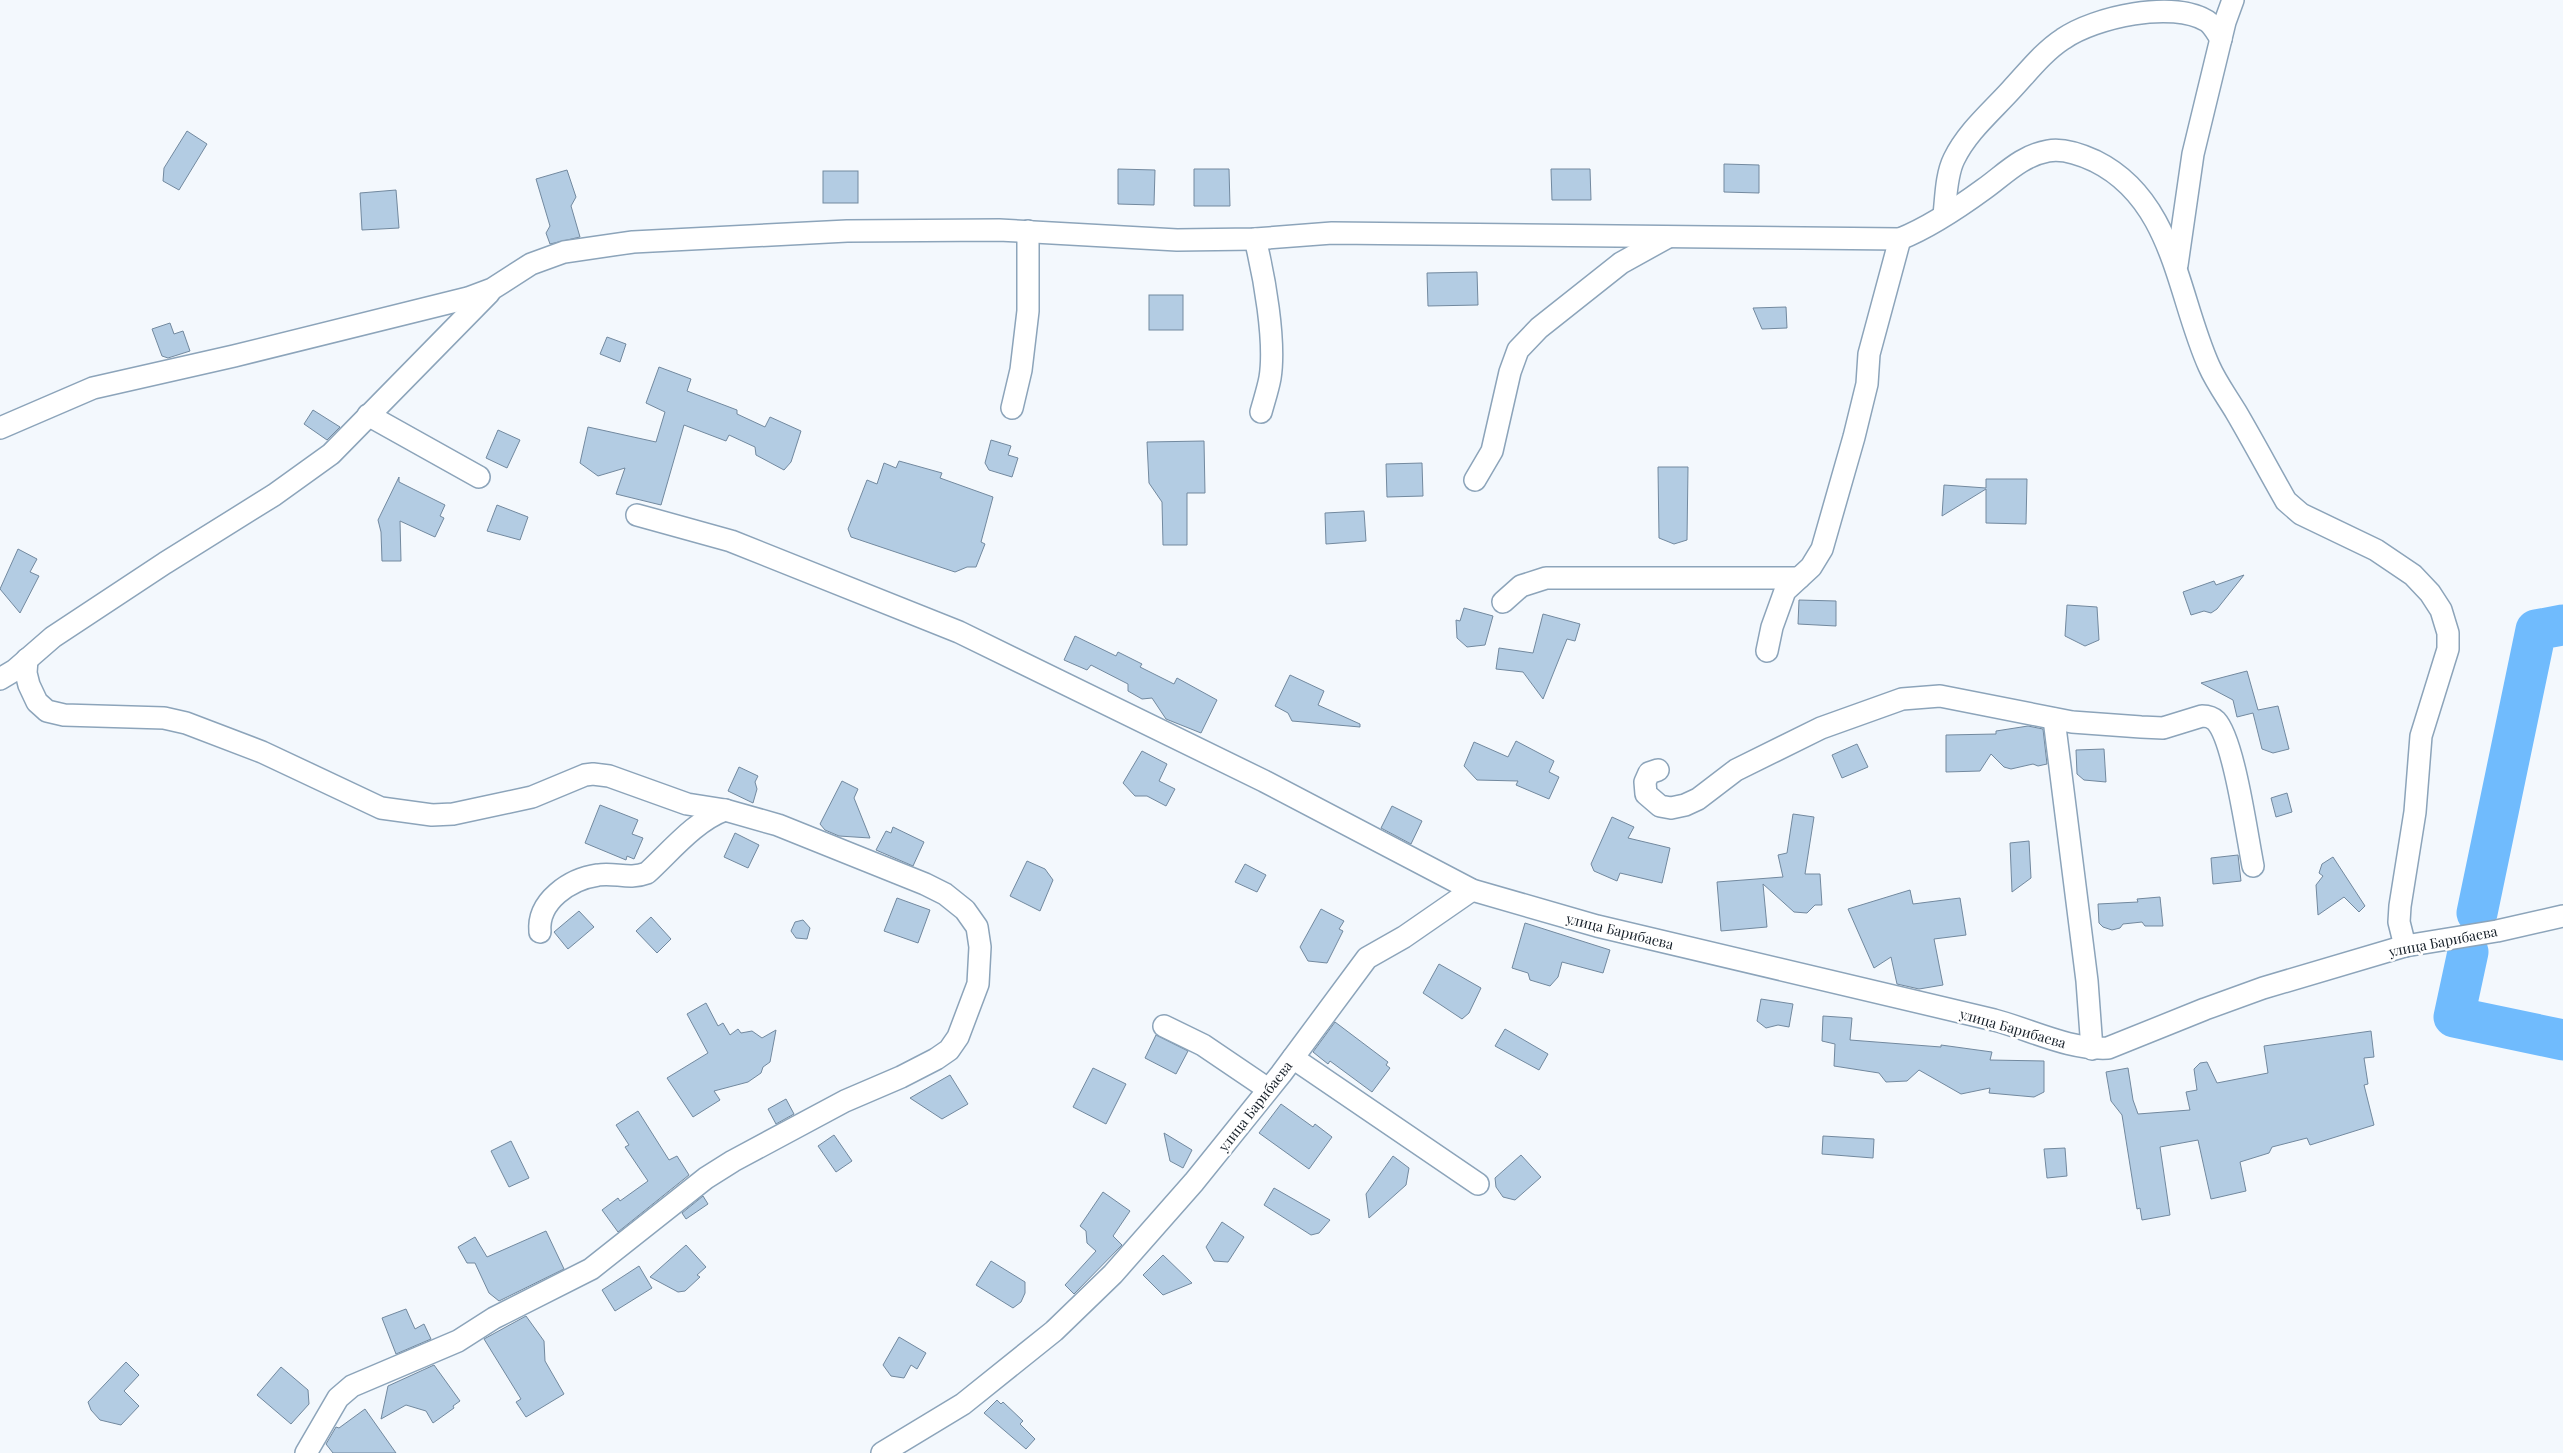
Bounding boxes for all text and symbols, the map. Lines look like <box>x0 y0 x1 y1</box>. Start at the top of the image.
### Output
street label: улица Барибаева <box>1563 908 1676 954</box>
street label: улица Барибаева <box>2386 921 2499 961</box>
street label: улица Барибаева <box>1957 1003 2068 1052</box>
street label: улица Барибаева <box>1213 1057 1296 1156</box>

